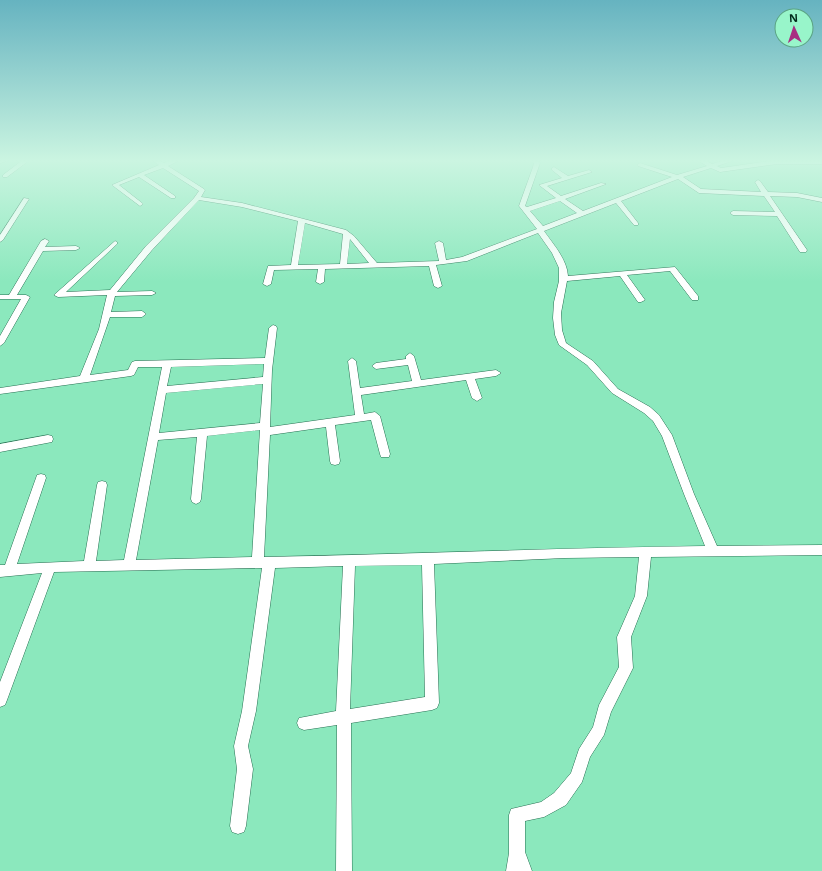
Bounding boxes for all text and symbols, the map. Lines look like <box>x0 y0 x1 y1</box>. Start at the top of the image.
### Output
north arrow <box>774 8 814 48</box>
text: N <box>789 10 798 25</box>

